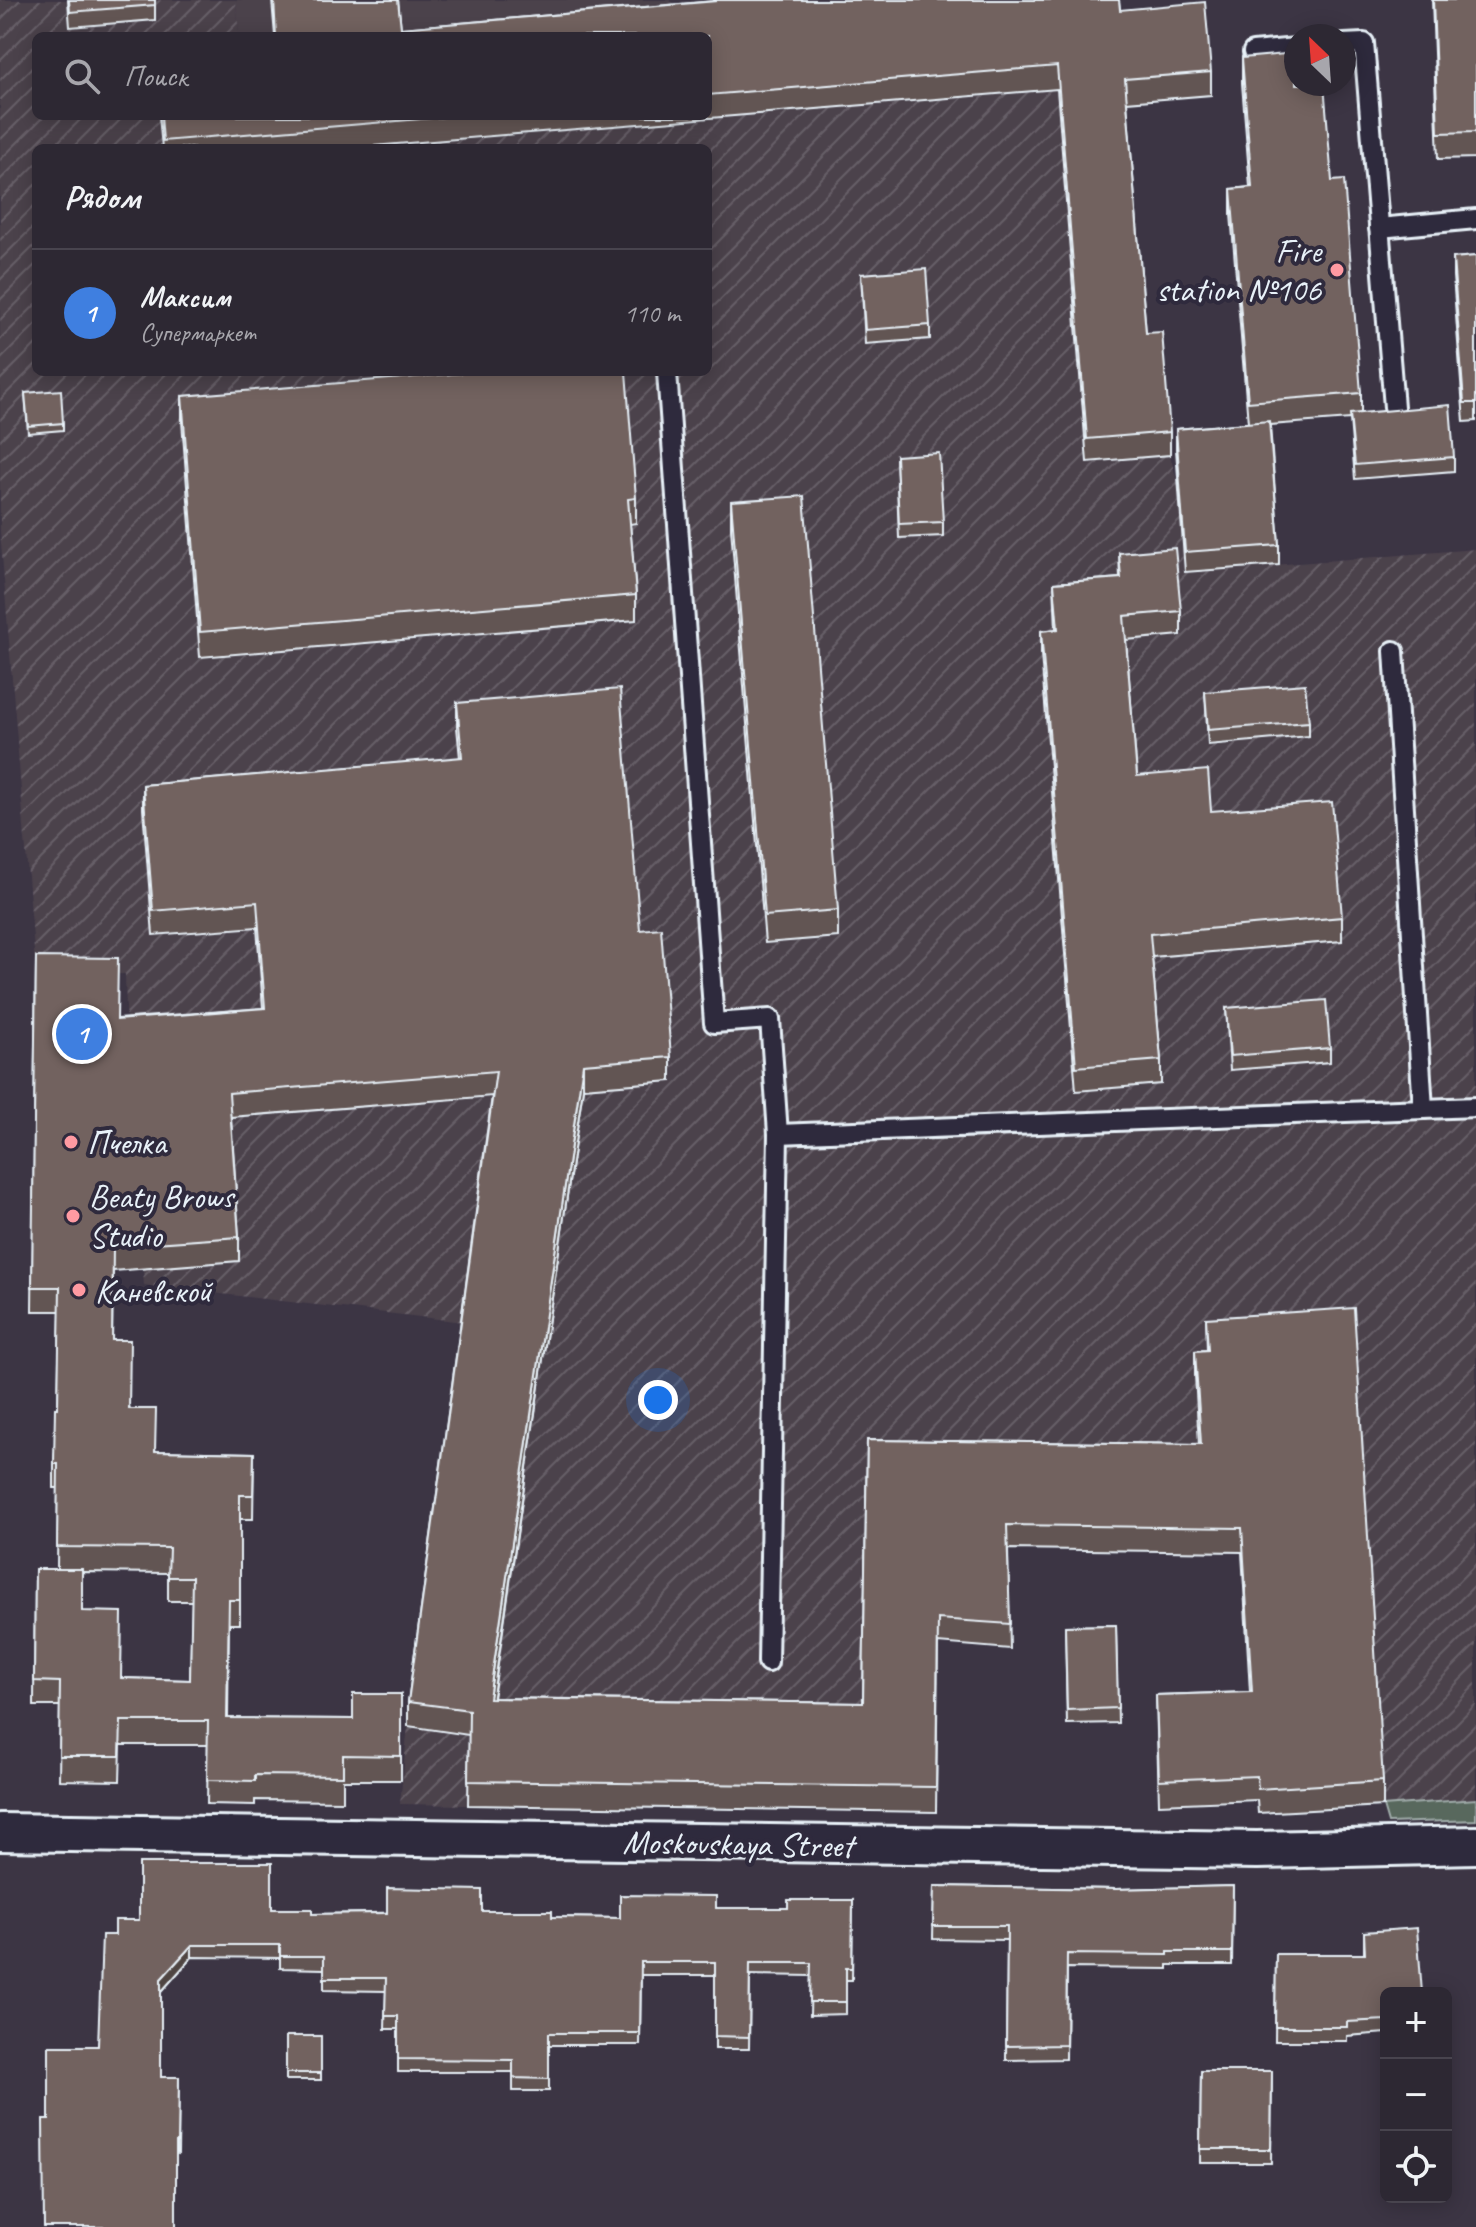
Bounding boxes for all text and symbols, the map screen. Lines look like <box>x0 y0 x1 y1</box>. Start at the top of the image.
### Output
north arrow <box>1284 24 1356 96</box>
search box <box>32 32 712 120</box>
icon: search <box>60 54 104 98</box>
text: Поиск <box>124 57 187 95</box>
text: Рядом <box>64 175 140 218</box>
place label: Fire station №106 <box>1156 229 1323 311</box>
marker: Fire station №106 <box>1328 261 1346 279</box>
text: Максим <box>140 278 230 316</box>
text: 1 <box>84 297 96 330</box>
text: 110 m <box>624 297 680 330</box>
text: Супермаркет <box>140 316 256 349</box>
pin: 1 <box>56 1004 108 1064</box>
place label: Пчелка <box>87 1121 168 1164</box>
marker: Пчелка <box>62 1133 80 1151</box>
place label: Beaty Brows Studio <box>89 1175 236 1257</box>
marker: Beaty Brows Studio <box>64 1207 82 1225</box>
place label: Каневской <box>95 1269 214 1312</box>
marker: Каневской <box>70 1281 88 1299</box>
your location <box>638 1380 678 1420</box>
street label: Moskovskaya Street <box>622 1820 858 1867</box>
map controls <box>1380 1987 1452 2203</box>
button: + <box>1380 1987 1452 2059</box>
button: − <box>1380 2059 1452 2131</box>
button: locate <box>1380 2131 1452 2203</box>

